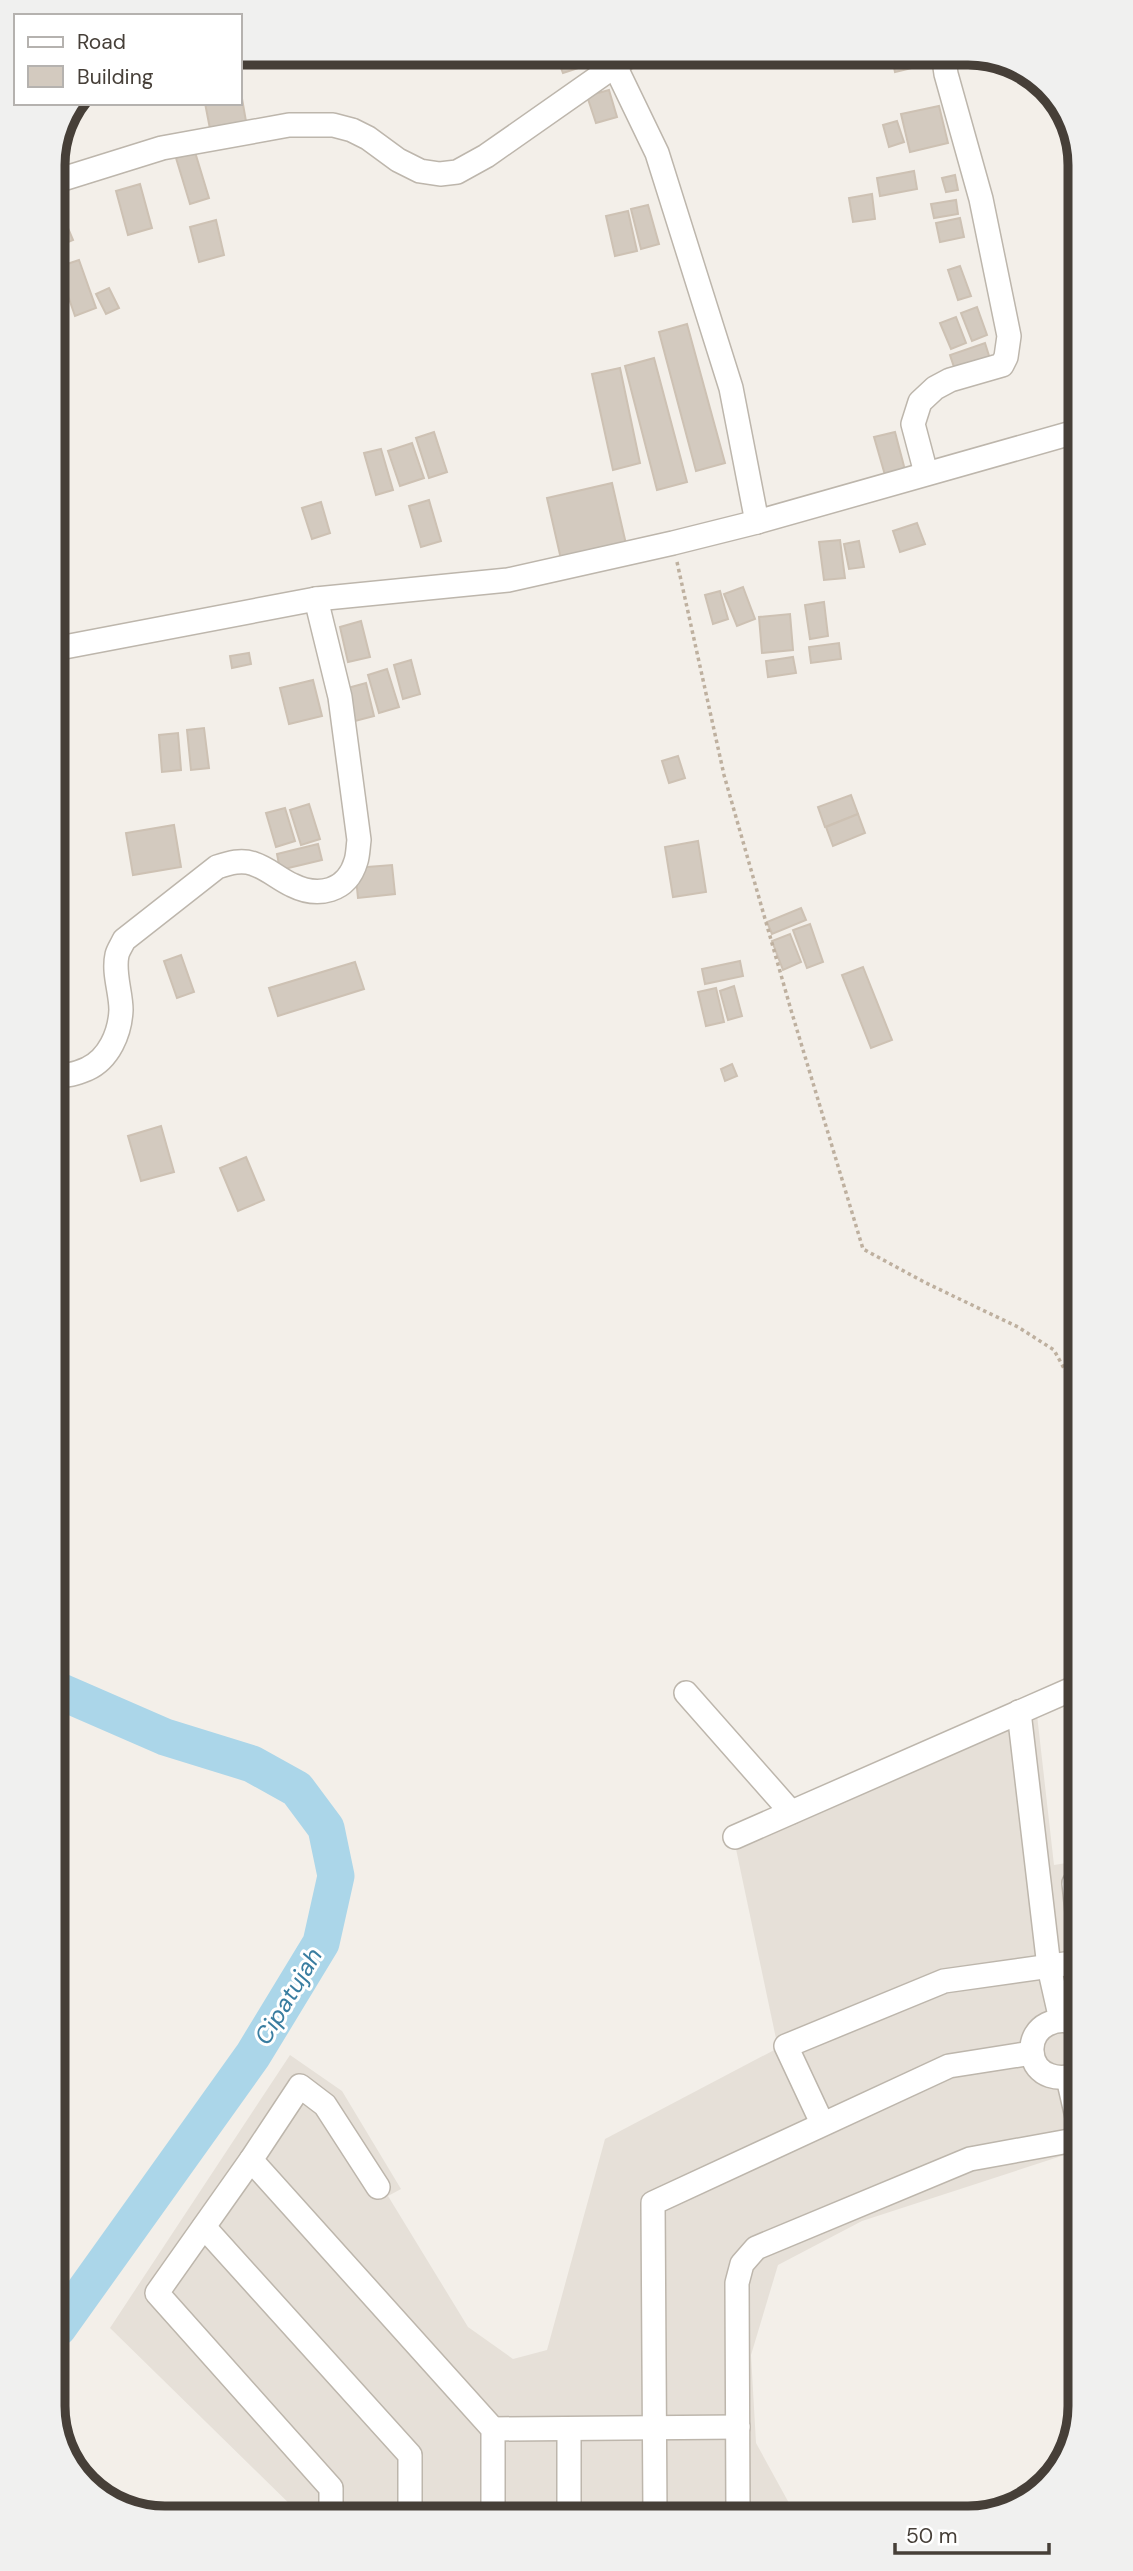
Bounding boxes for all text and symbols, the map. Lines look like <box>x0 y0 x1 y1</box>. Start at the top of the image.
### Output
legend <box>14 14 242 105</box>
text: Road <box>77 28 126 56</box>
text: Building <box>77 63 154 91</box>
water label: Cipatujah <box>247 1942 329 2050</box>
scale bar <box>895 2512 1049 2556</box>
text: 50 m <box>906 2522 957 2550</box>

